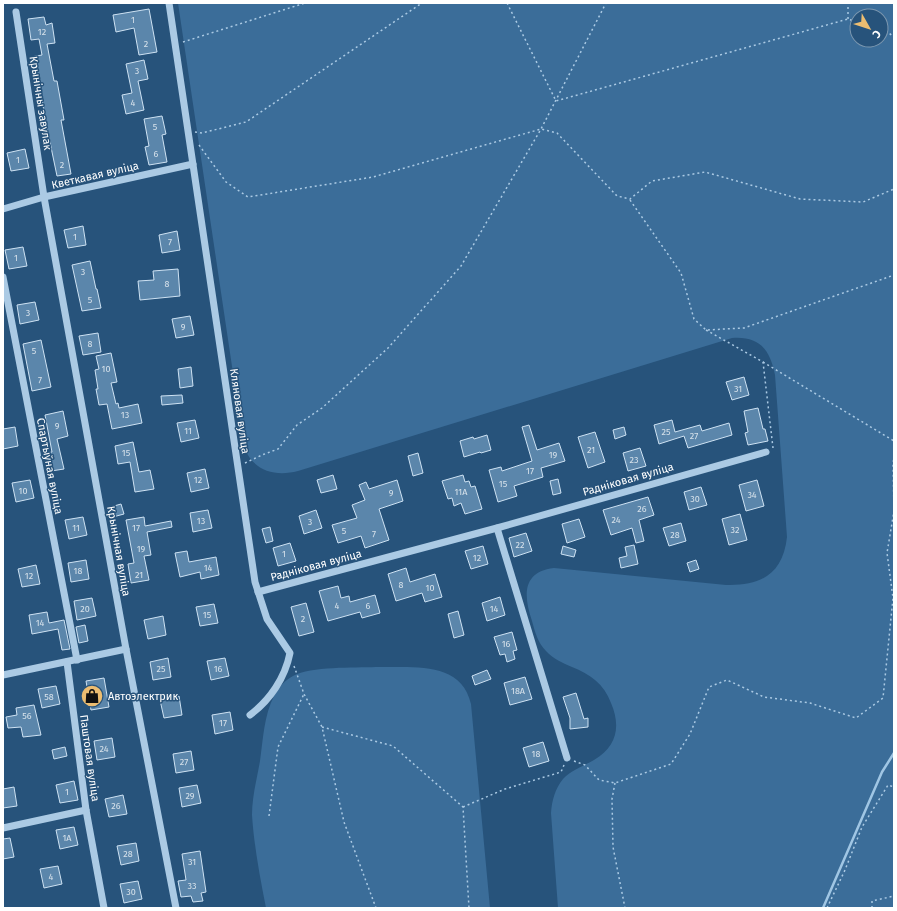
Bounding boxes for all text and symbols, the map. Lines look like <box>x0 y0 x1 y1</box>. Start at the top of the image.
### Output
north arrow <box>849 8 889 48</box>
house number: 1 <box>131 15 135 25</box>
house number: 12 <box>38 27 46 37</box>
text: С <box>869 27 883 41</box>
house number: 2 <box>144 39 148 49</box>
street label: Крынічны завулак <box>27 55 54 151</box>
house number: 3 <box>135 66 139 76</box>
house number: 4 <box>131 98 136 108</box>
house number: 5 <box>153 122 158 132</box>
house number: 6 <box>154 149 159 159</box>
house number: 1 <box>16 155 20 165</box>
street label: Кветкавая вуліца <box>50 159 140 192</box>
house number: 2 <box>60 160 64 170</box>
house number: 1 <box>73 232 77 242</box>
house number: 7 <box>168 237 172 247</box>
house number: 1 <box>14 253 18 263</box>
house number: 3 <box>81 267 85 277</box>
house number: 8 <box>165 279 170 289</box>
house number: 5 <box>88 295 93 305</box>
house number: 3 <box>26 308 30 318</box>
house number: 9 <box>181 322 186 332</box>
house number: 8 <box>88 339 93 349</box>
house number: 5 <box>32 346 37 356</box>
house number: 10 <box>102 364 110 374</box>
street label: Кляновая вуліца <box>227 368 252 455</box>
house number: 7 <box>38 375 42 385</box>
house number: 31 <box>734 384 742 394</box>
house number: 13 <box>121 410 129 420</box>
street label: Спартыўная вуліца <box>34 417 65 515</box>
house number: 9 <box>55 421 60 431</box>
house number: 11 <box>184 426 192 436</box>
house number: 25 <box>662 427 671 437</box>
house number: 27 <box>690 431 698 441</box>
house number: 21 <box>587 445 595 455</box>
house number: 15 <box>122 448 131 458</box>
house number: 19 <box>549 450 558 460</box>
house number: 23 <box>630 455 638 465</box>
street label: Радніковая вуліца <box>581 460 675 499</box>
house number: 17 <box>526 466 534 476</box>
house number: 12 <box>194 475 202 485</box>
house number: 15 <box>499 479 508 489</box>
house number: 10 <box>19 486 27 496</box>
house number: 11А <box>455 487 468 497</box>
house number: 9 <box>389 488 394 498</box>
house number: 34 <box>747 490 757 500</box>
house number: 30 <box>690 494 700 504</box>
house number: 26 <box>637 504 647 514</box>
street label: Крынічная вуліца <box>104 505 133 597</box>
house number: 24 <box>611 515 621 525</box>
house number: 13 <box>197 516 205 526</box>
house number: 3 <box>308 517 312 527</box>
house number: 11 <box>72 523 80 533</box>
house number: 17 <box>132 523 140 533</box>
house number: 32 <box>731 525 739 535</box>
house number: 5 <box>342 526 347 536</box>
house number: 7 <box>372 529 376 539</box>
house number: 28 <box>670 530 680 540</box>
house number: 22 <box>516 540 524 550</box>
house number: 19 <box>137 544 146 554</box>
street label: Радніковая вуліца <box>269 547 363 584</box>
house number: 1 <box>282 549 286 559</box>
house number: 12 <box>473 553 481 563</box>
house number: 14 <box>204 563 213 573</box>
house number: 18 <box>74 566 82 576</box>
house number: 21 <box>135 570 143 580</box>
house number: 12 <box>25 571 33 581</box>
house number: 8 <box>399 580 404 590</box>
house number: 10 <box>426 583 434 593</box>
house number: 4 <box>335 601 340 611</box>
house number: 6 <box>366 601 371 611</box>
house number: 20 <box>80 604 90 614</box>
house number: 14 <box>490 604 499 614</box>
house number: 15 <box>203 610 212 620</box>
house number: 2 <box>301 614 305 624</box>
house number: 14 <box>36 618 45 628</box>
house number: 16 <box>502 639 511 649</box>
house number: 25 <box>157 664 166 674</box>
house number: 16 <box>214 664 223 674</box>
shop icon: Автоэлектрик <box>79 683 105 709</box>
house number: 18А <box>511 686 526 696</box>
place label: Автоэлектрик <box>108 690 178 703</box>
house number: 58 <box>44 692 54 702</box>
house number: 56 <box>22 711 32 721</box>
street label: Паштовая вуліца <box>77 714 102 802</box>
house number: 17 <box>219 718 227 728</box>
house number: 24 <box>99 744 109 754</box>
house number: 18 <box>532 749 540 759</box>
house number: 27 <box>180 757 188 767</box>
house number: 1 <box>65 787 69 797</box>
house number: 29 <box>185 791 195 801</box>
house number: 26 <box>111 801 121 811</box>
house number: 1А <box>62 833 72 843</box>
house number: 28 <box>123 849 133 859</box>
house number: 31 <box>188 857 196 867</box>
house number: 4 <box>49 872 54 882</box>
house number: 33 <box>188 881 196 891</box>
house number: 30 <box>126 887 136 897</box>

